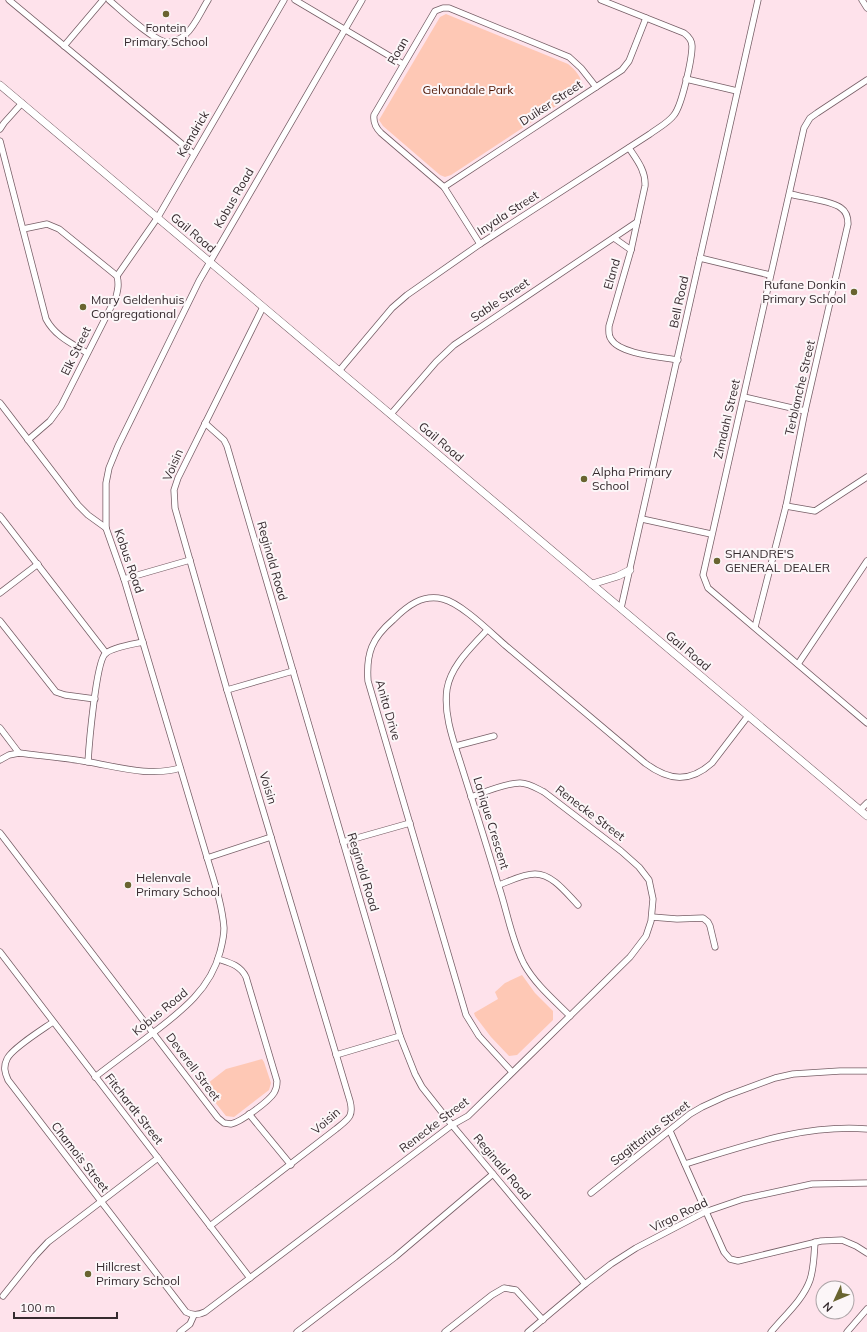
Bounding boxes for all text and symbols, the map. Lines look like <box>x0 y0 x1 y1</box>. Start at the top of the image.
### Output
marker: Fontein Primary School <box>161 9 171 19</box>
place label: Fontein Primary School <box>124 20 208 49</box>
street label: Roan <box>384 34 411 67</box>
street label: Duiker Street <box>516 77 585 128</box>
park label: Gelvandale Park <box>423 82 514 97</box>
street label: Kemdrick <box>173 107 212 160</box>
street label: Kobus Road <box>210 165 257 230</box>
street label: Inyala Street <box>474 187 541 238</box>
street label: Gail Road <box>168 209 219 256</box>
street label: Eland <box>600 257 623 291</box>
street label: Sable Street <box>468 274 532 325</box>
street label: Bell Road <box>666 274 691 329</box>
place label: Rufane Donkin Primary School <box>762 277 846 306</box>
marker: Rufane Donkin Primary School <box>849 287 859 297</box>
place label: Mary Geldenhuis Congregational <box>91 292 184 321</box>
marker: Mary Geldenhuis Congregational <box>78 302 88 312</box>
street label: Elk Street <box>57 324 94 378</box>
street label: Terblanche Street <box>781 339 818 437</box>
street label: Zimdahl Street <box>710 378 743 460</box>
street label: Gail Road <box>416 418 467 465</box>
street label: Voisin <box>159 447 186 483</box>
place label: Alpha Primary School <box>592 464 673 493</box>
marker: Alpha Primary School <box>579 474 589 484</box>
street label: Reginald Road <box>254 520 291 602</box>
street label: Kobus Road <box>111 527 147 595</box>
place label: SHANDRE'S GENERAL DEALER <box>725 546 830 575</box>
marker: SHANDRE'S GENERAL DEALER <box>712 556 722 566</box>
street label: Gail Road <box>663 627 714 674</box>
street label: Anita Drive <box>373 678 404 742</box>
street label: Voisin <box>256 770 281 806</box>
street label: Lanique Crescent <box>470 775 513 871</box>
street label: Renecke Street <box>553 782 628 844</box>
street label: Reginald Road <box>344 831 383 913</box>
place label: Helenvale Primary School <box>136 870 220 899</box>
marker: Helenvale Primary School <box>123 880 133 890</box>
street label: Kobus Road <box>129 985 190 1039</box>
street label: Deverell Street <box>163 1030 224 1104</box>
street label: Fitchardt Street <box>102 1070 167 1147</box>
street label: Renecke Street <box>396 1094 471 1156</box>
street label: Sagittarius Street <box>607 1097 692 1168</box>
street label: Voisin <box>308 1104 343 1137</box>
street label: Chamois Street <box>48 1119 112 1195</box>
street label: Reginald Road <box>470 1131 534 1203</box>
street label: Virgo Road <box>648 1194 710 1235</box>
place label: Hillcrest Primary School <box>96 1259 180 1288</box>
marker: Hillcrest Primary School <box>83 1269 93 1279</box>
north arrow <box>815 1280 855 1320</box>
scale bar <box>14 1294 117 1320</box>
text: N <box>820 1299 836 1315</box>
text: 100 m <box>20 1300 55 1315</box>

